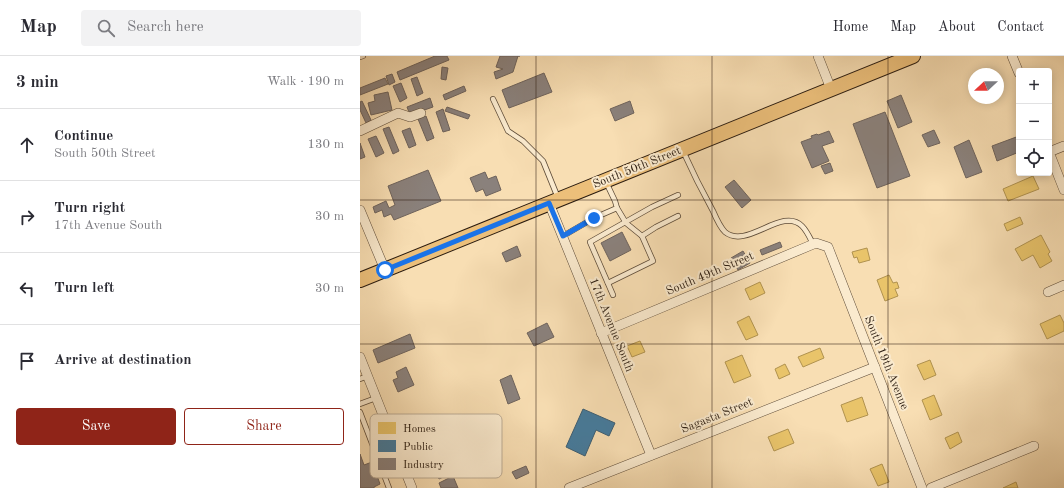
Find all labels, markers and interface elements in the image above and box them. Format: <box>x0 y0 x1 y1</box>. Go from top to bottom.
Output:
search box <box>81 10 361 46</box>
icon: search <box>95 17 117 39</box>
text: Map <box>20 18 57 37</box>
text: Search here <box>127 20 204 35</box>
text: Home <box>833 20 868 34</box>
text: Map <box>890 20 916 34</box>
text: About <box>938 20 975 34</box>
text: Contact <box>997 20 1044 34</box>
north arrow <box>968 68 1004 104</box>
map controls <box>1016 68 1052 176</box>
button: + <box>1016 68 1052 104</box>
text: 3 min <box>16 74 59 91</box>
text: Walk · 190 m <box>267 75 344 88</box>
button: − <box>1016 104 1052 140</box>
text: Continue <box>54 129 113 144</box>
icon: ahead <box>16 134 38 156</box>
text: 130 m <box>307 138 344 151</box>
button: locate <box>1016 140 1052 176</box>
street label: South 50th Street <box>591 144 683 191</box>
text: South 50th Street <box>54 147 156 160</box>
text: Turn right <box>54 201 125 216</box>
icon: right <box>16 206 38 228</box>
route end <box>585 209 603 227</box>
text: 30 m <box>315 210 344 223</box>
text: 17th Avenue South <box>54 219 162 232</box>
street label: South 49th Street <box>665 250 755 298</box>
route start <box>376 261 394 279</box>
street label: 17th Avenue South <box>587 276 635 374</box>
icon: left <box>16 278 38 300</box>
text: Turn left <box>54 281 114 296</box>
text: 30 m <box>315 282 344 295</box>
street label: South 19th Avenue <box>862 314 910 412</box>
icon: arrive <box>16 350 38 372</box>
text: Arrive at destination <box>54 353 192 368</box>
street label: Sagasta Street <box>679 396 755 436</box>
button: Save <box>16 408 176 445</box>
button: Share <box>184 408 344 445</box>
legend <box>370 414 502 478</box>
text: Homes <box>403 424 436 435</box>
text: Public <box>403 442 433 453</box>
text: Industry <box>403 460 444 471</box>

